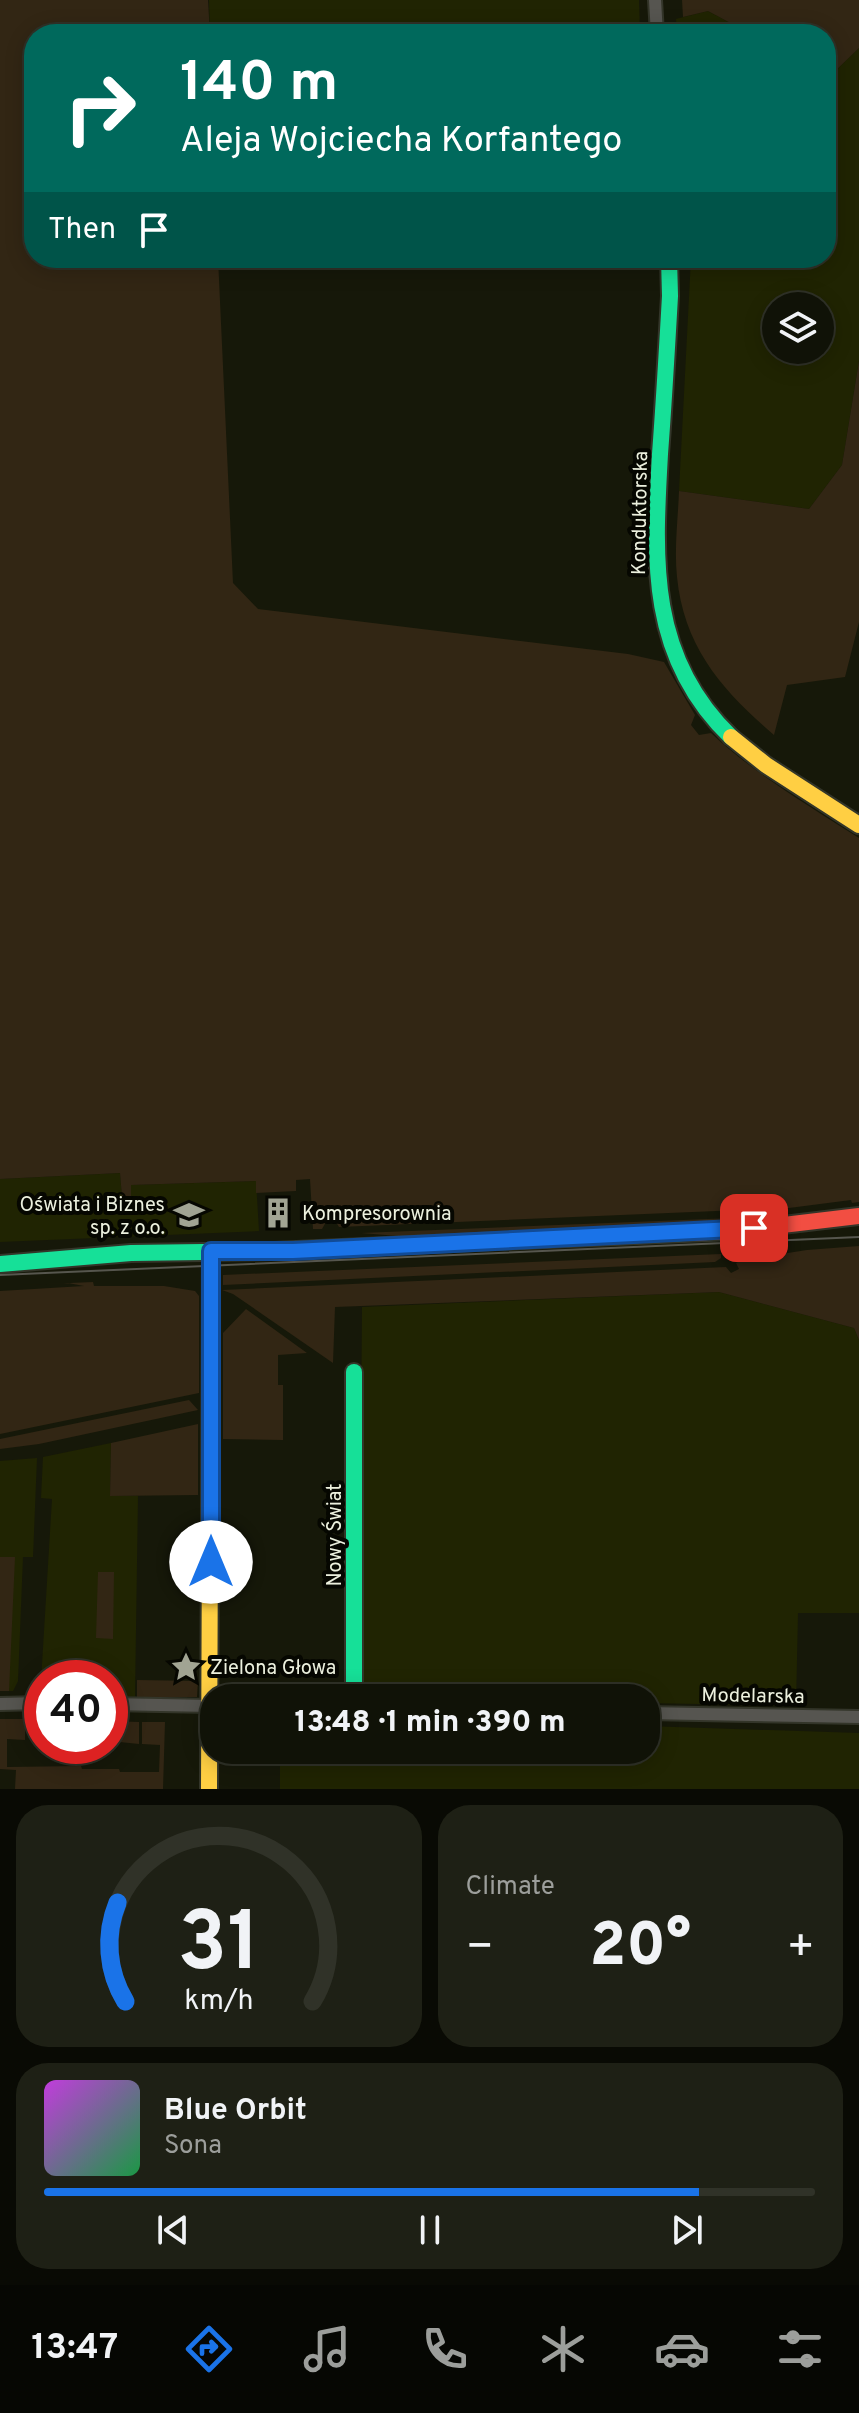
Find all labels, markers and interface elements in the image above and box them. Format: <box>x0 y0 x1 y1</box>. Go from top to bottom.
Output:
text: 140 m <box>180 50 338 120</box>
icon: right <box>48 56 152 160</box>
text: Aleja Wojciecha Korfantego <box>180 119 622 165</box>
icon: arrive <box>132 208 176 252</box>
text: Then <box>48 212 116 249</box>
map controls <box>762 292 834 364</box>
button: layers <box>762 292 834 364</box>
street label: Konduktorska <box>627 451 655 575</box>
place label: Oświata i Biznes sp. z o.o. <box>19 1193 165 1242</box>
pin <box>720 1194 788 1262</box>
building icon: Kompresorownia <box>261 1196 295 1230</box>
school or university icon: Oświata i Biznes sp. z o.o. <box>172 1198 206 1232</box>
place label: Kompresorownia <box>302 1202 452 1228</box>
icon: arrive <box>732 1206 776 1250</box>
street label: Nowy Świat <box>321 1483 349 1587</box>
position arrow <box>169 1520 253 1604</box>
place icon: Zielona Głowa <box>169 1650 203 1684</box>
place label: Zielona Głowa <box>210 1656 336 1682</box>
speed limit sign: 40 <box>24 1660 128 1764</box>
street label: Modelarska <box>701 1683 805 1711</box>
text: 13:48 · 1 min · 390 m <box>294 1705 566 1742</box>
text: Climate <box>466 1871 555 1904</box>
text: 31 <box>177 1895 260 2000</box>
text: 20° <box>589 1911 691 1987</box>
text: − <box>466 1921 494 1977</box>
text: + <box>787 1921 815 1977</box>
text: km/h <box>184 1984 253 2020</box>
text: Blue Orbit <box>164 2093 307 2130</box>
text: Sona <box>164 2130 222 2163</box>
icon: previous <box>151 2208 195 2252</box>
icon: pause <box>408 2208 452 2252</box>
icon: next <box>665 2208 709 2252</box>
icon: directions <box>181 2321 237 2377</box>
icon: music <box>299 2321 355 2377</box>
icon: phone <box>417 2321 473 2377</box>
icon: climate <box>535 2321 591 2377</box>
icon: car <box>654 2321 710 2377</box>
icon: filters <box>772 2321 828 2377</box>
text: 13:47 <box>31 2326 118 2372</box>

